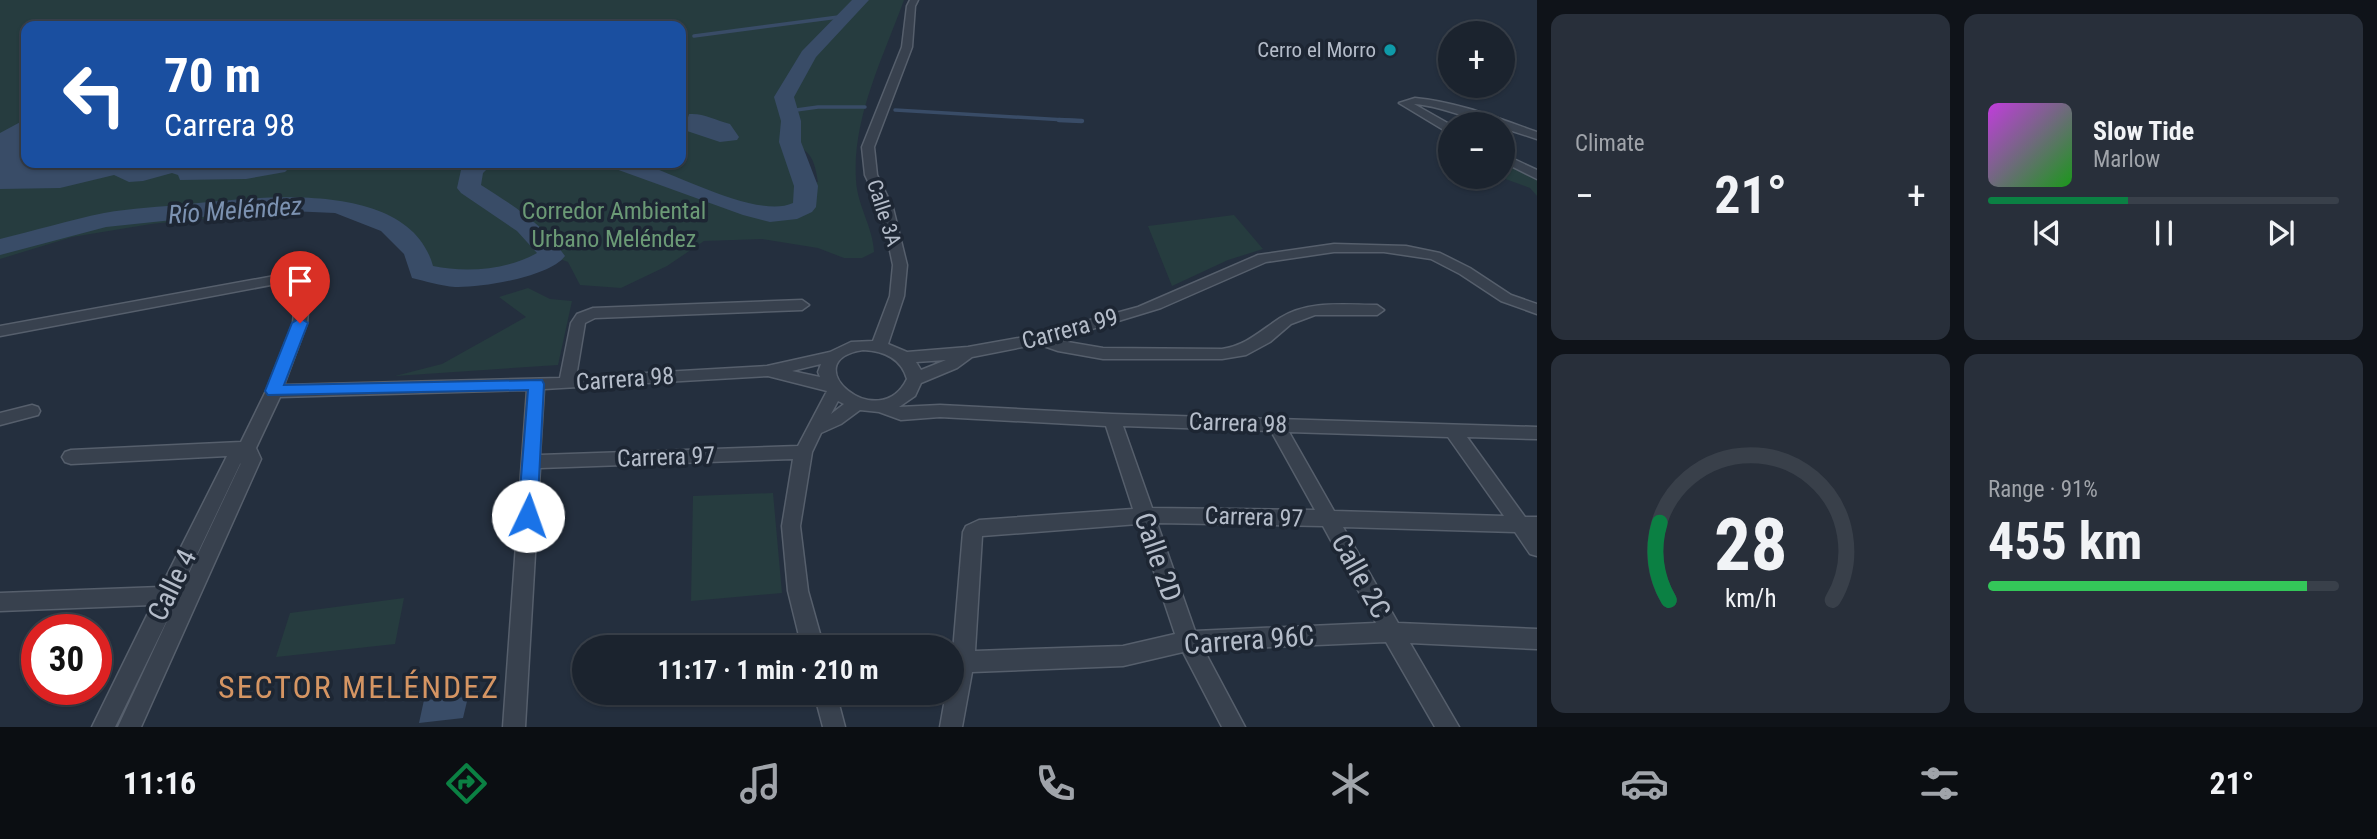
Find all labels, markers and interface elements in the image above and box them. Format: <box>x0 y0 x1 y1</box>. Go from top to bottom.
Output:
map controls <box>1438 21 1515 189</box>
button: + <box>1438 21 1515 98</box>
place label: Cerro el Morro <box>1257 38 1376 62</box>
marker: Cerro el Morro <box>1382 42 1398 58</box>
text: 70 m <box>164 47 261 104</box>
icon: left <box>49 49 140 140</box>
text: Carrera 98 <box>164 106 295 144</box>
button: − <box>1438 112 1515 189</box>
text: Slow Tide <box>2093 116 2194 146</box>
text: Climate <box>1575 130 1645 157</box>
text: Marlow <box>2093 146 2160 173</box>
text: 21° <box>1714 165 1787 226</box>
text: − <box>1575 174 1594 218</box>
text: + <box>1907 174 1926 218</box>
street label: Calle 3A <box>862 177 906 249</box>
water label: Río Meléndez <box>167 190 303 230</box>
park label: Corredor Ambiental Urbano Meléndez <box>522 197 706 253</box>
icon: previous <box>2028 214 2066 252</box>
icon: pause <box>2145 214 2183 252</box>
icon: next <box>2262 214 2300 252</box>
pin <box>270 251 330 323</box>
icon: arrive <box>281 262 319 300</box>
street label: Carrera 99 <box>1019 303 1121 355</box>
street label: Carrera 98 <box>575 362 675 396</box>
street label: Carrera 98 <box>1188 407 1288 439</box>
street label: Carrera 97 <box>616 441 716 473</box>
text: Range · 91% <box>1988 476 2098 503</box>
position arrow <box>491 479 565 553</box>
street label: Carrera 97 <box>1204 501 1304 533</box>
text: 28 <box>1714 502 1787 588</box>
street label: Calle 2D <box>1128 508 1188 606</box>
text: 455 km <box>1988 511 2142 572</box>
street label: Calle 2C <box>1324 528 1398 624</box>
street label: Calle 4 <box>141 544 203 626</box>
text: km/h <box>1725 583 1776 612</box>
speed limit sign: 30 <box>21 614 112 705</box>
street label: Carrera 96C <box>1183 619 1315 661</box>
text: 11:17 · 1 min · 210 m <box>658 655 878 685</box>
district label: SECTOR MELÉNDEZ <box>218 668 500 706</box>
icon: directions <box>442 759 491 808</box>
icon: music <box>736 759 785 808</box>
icon: phone <box>1031 759 1080 808</box>
icon: climate <box>1326 759 1375 808</box>
icon: car <box>1620 759 1669 808</box>
icon: filters <box>1915 759 1964 808</box>
text: 11:16 <box>123 764 196 802</box>
text: 21° <box>2209 764 2254 802</box>

